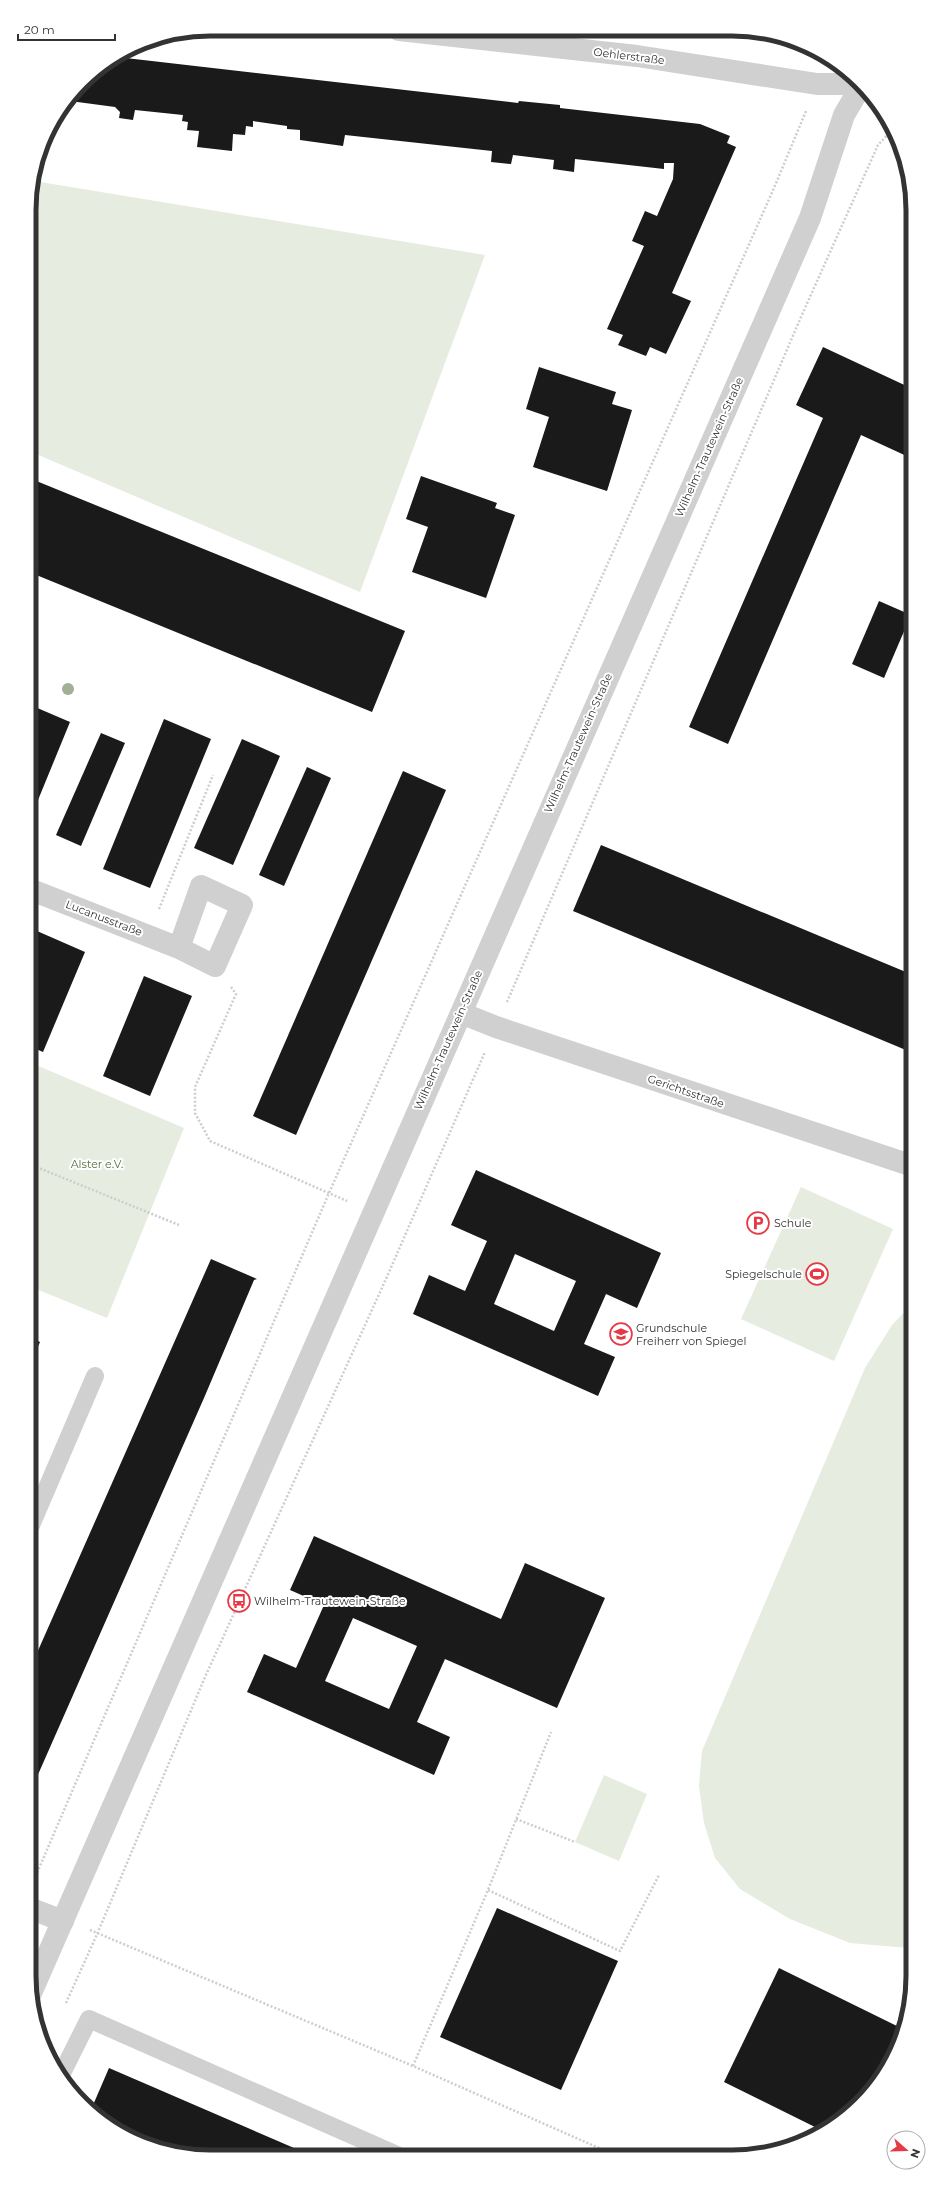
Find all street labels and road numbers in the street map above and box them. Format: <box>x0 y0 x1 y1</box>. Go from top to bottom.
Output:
street label: Oehlerstraße <box>593 45 666 67</box>
street label: Wilhelm-Trautewein-Straße <box>672 375 746 519</box>
street label: Wilhelm-Trautewein-Straße <box>541 671 615 815</box>
street label: Lucanusstraße <box>64 897 145 939</box>
street label: Wilhelm-Trautewein-Straße <box>411 968 485 1112</box>
street label: Gerichtsstraße <box>646 1071 726 1111</box>

